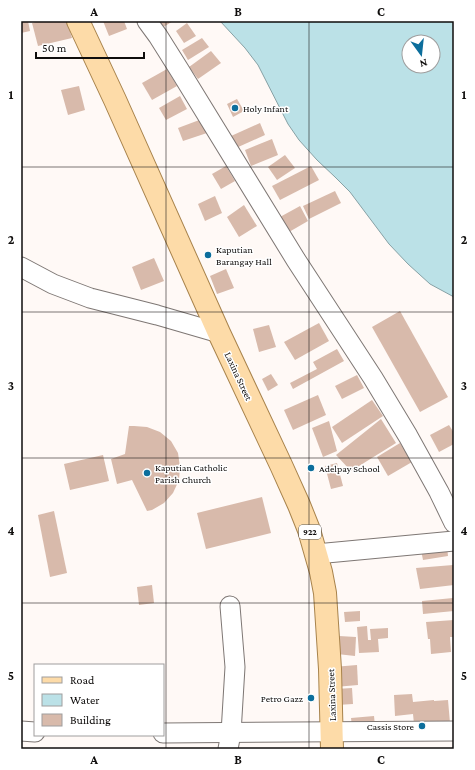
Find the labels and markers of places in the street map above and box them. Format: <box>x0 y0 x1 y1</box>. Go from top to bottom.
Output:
marker: Holy Infant <box>230 103 240 113</box>
place label: Holy Infant <box>243 103 289 114</box>
place label: Kaputian Barangay Hall <box>216 244 272 267</box>
marker: Kaputian Barangay Hall <box>203 250 213 260</box>
place label: Kaputian Catholic Parish Church <box>155 462 228 485</box>
marker: Adelpay School <box>306 463 316 473</box>
place label: Adelpay School <box>319 463 380 474</box>
marker: Kaputian Catholic Parish Church <box>142 468 152 478</box>
place label: Petro Gazz <box>261 693 303 704</box>
marker: Petro Gazz <box>306 693 316 703</box>
place label: Cassis Store <box>367 721 415 732</box>
marker: Cassis Store <box>417 721 427 731</box>

